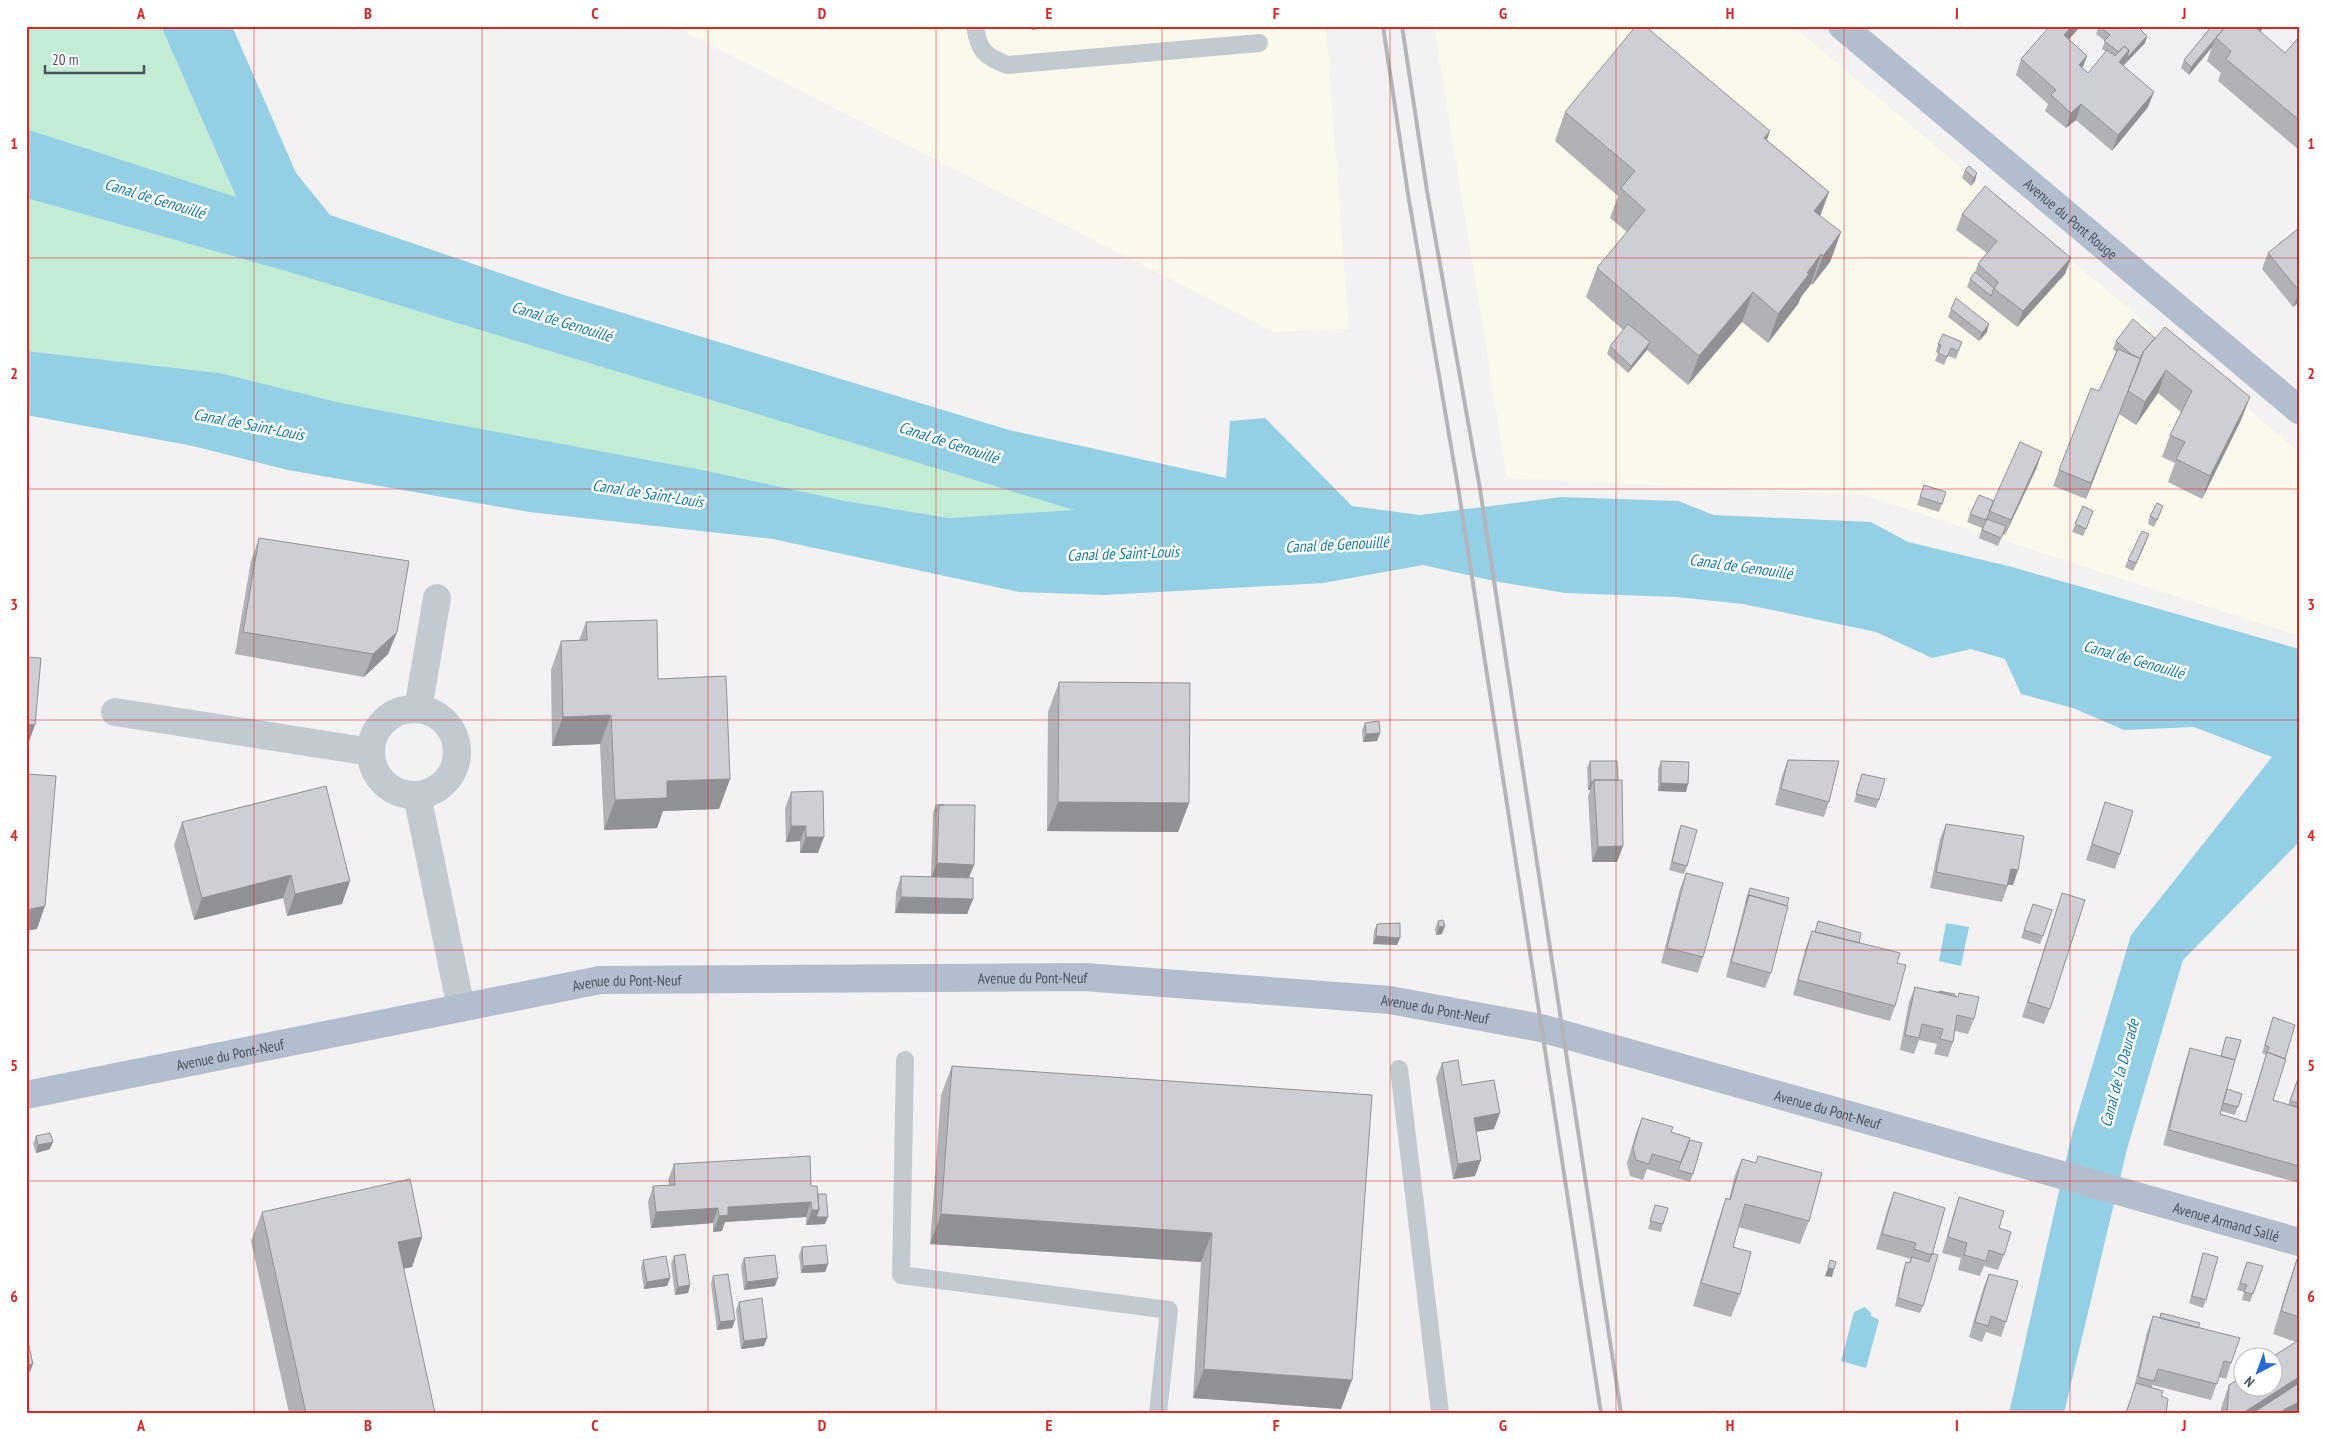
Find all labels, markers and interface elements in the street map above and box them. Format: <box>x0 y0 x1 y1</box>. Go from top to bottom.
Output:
text: A <box>136 3 146 23</box>
text: B <box>364 3 372 23</box>
text: C <box>591 3 599 23</box>
text: D <box>818 3 827 23</box>
text: E <box>1046 3 1053 23</box>
text: F <box>1273 3 1280 23</box>
text: G <box>1499 3 1507 23</box>
text: H <box>1726 3 1734 23</box>
text: I <box>1955 3 1959 23</box>
text: J <box>2181 3 2186 23</box>
scale bar <box>45 42 144 74</box>
text: 20 m <box>52 50 78 69</box>
text: 1 <box>10 133 18 153</box>
text: 1 <box>2307 133 2315 153</box>
water label: Canal de Genouillé <box>102 173 209 223</box>
street label: Avenue du Pont Rouge <box>2020 174 2122 263</box>
water label: Canal de Genouillé <box>509 296 616 346</box>
text: 2 <box>10 363 18 383</box>
text: 2 <box>2307 363 2315 383</box>
water label: Canal de Saint-Louis <box>192 403 307 445</box>
water label: Canal de Genouillé <box>897 416 1003 468</box>
water label: Canal de Saint-Louis <box>591 474 706 512</box>
water label: Canal de Genouillé <box>1285 531 1391 557</box>
water label: Canal de Saint-Louis <box>1067 541 1181 565</box>
water label: Canal de Genouillé <box>1688 549 1795 583</box>
text: 3 <box>10 594 18 614</box>
text: 3 <box>2307 594 2315 614</box>
water label: Canal de Genouillé <box>2081 635 2188 683</box>
text: 4 <box>10 825 18 845</box>
text: 4 <box>2307 825 2315 845</box>
street label: Avenue du Pont-Neuf <box>978 967 1089 987</box>
street label: Avenue du Pont-Neuf <box>570 970 683 995</box>
street label: Avenue du Pont-Neuf <box>1380 990 1492 1028</box>
water label: Canal de la Daurade <box>2095 1016 2143 1129</box>
street label: Avenue du Pont-Neuf <box>174 1034 287 1074</box>
text: 5 <box>10 1055 18 1075</box>
text: 5 <box>2307 1055 2315 1075</box>
street label: Avenue du Pont-Neuf <box>1773 1085 1884 1133</box>
street label: Avenue Armand Sallé <box>2171 1197 2282 1246</box>
text: 6 <box>10 1286 18 1306</box>
text: 6 <box>2307 1286 2315 1306</box>
north arrow <box>2232 1346 2282 1396</box>
text: N <box>2241 1373 2258 1391</box>
text: A <box>136 1415 146 1435</box>
text: B <box>364 1415 372 1435</box>
text: C <box>591 1415 599 1435</box>
text: D <box>818 1415 827 1435</box>
text: E <box>1046 1415 1053 1435</box>
text: F <box>1273 1415 1280 1435</box>
text: G <box>1499 1415 1507 1435</box>
text: H <box>1726 1415 1734 1435</box>
text: I <box>1955 1415 1959 1435</box>
text: J <box>2181 1415 2186 1435</box>

